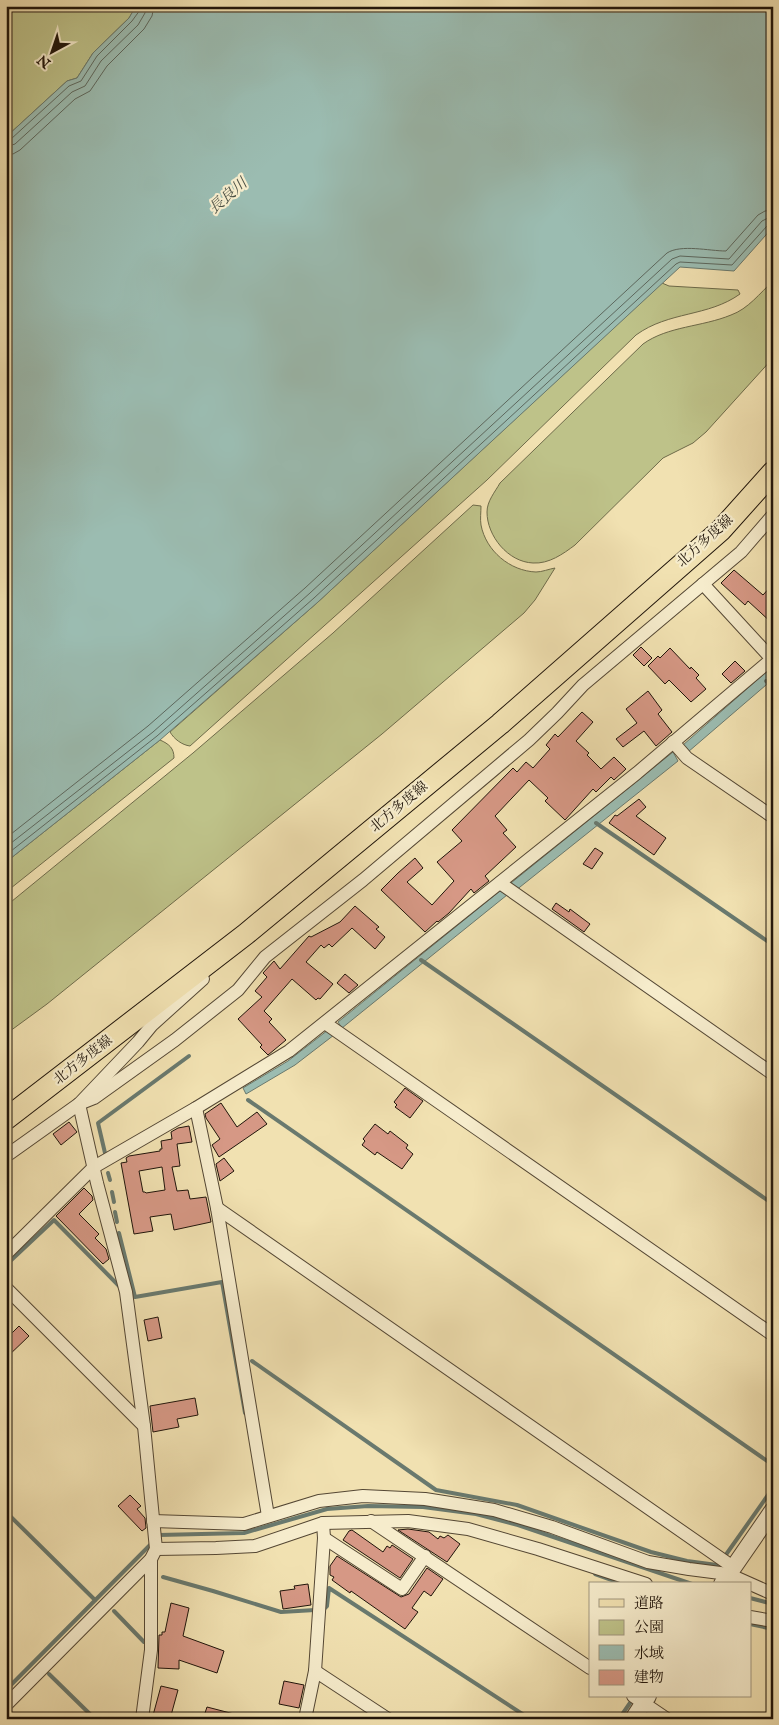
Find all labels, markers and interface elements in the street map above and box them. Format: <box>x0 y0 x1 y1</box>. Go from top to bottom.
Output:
north arrow <box>28 28 78 78</box>
text: N <box>34 50 55 73</box>
water label: 長良川 <box>205 173 253 218</box>
street label: 北方多度線 <box>673 511 737 571</box>
street label: 北方多度線 <box>366 778 432 836</box>
street label: 北方多度線 <box>50 1031 116 1089</box>
legend <box>589 1582 752 1698</box>
text: 道路 <box>634 1594 664 1613</box>
text: 公園 <box>634 1618 664 1637</box>
text: 水域 <box>634 1644 664 1663</box>
text: 建物 <box>634 1668 664 1687</box>

